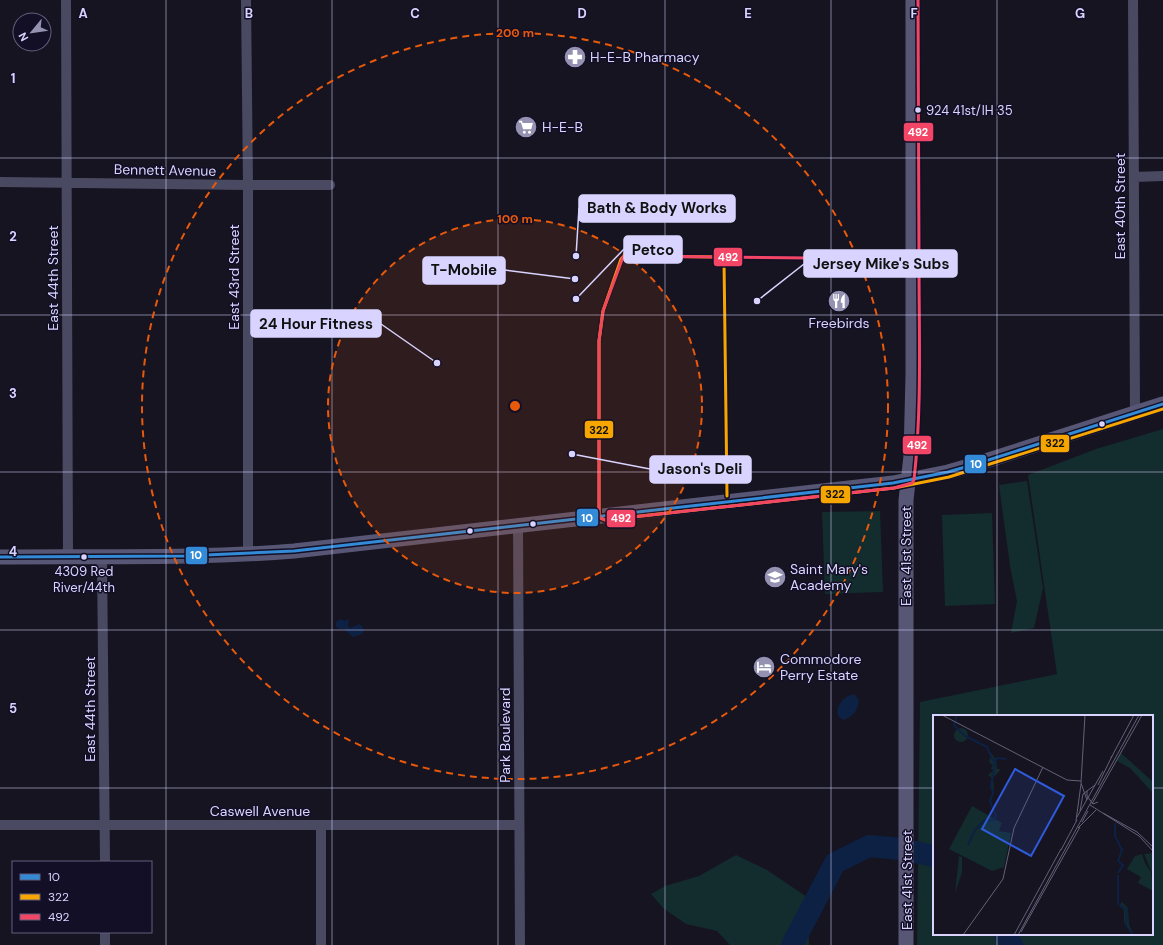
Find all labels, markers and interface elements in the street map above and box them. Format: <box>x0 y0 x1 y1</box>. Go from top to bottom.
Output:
text: A <box>78 5 88 22</box>
text: B <box>245 5 253 22</box>
text: C <box>410 5 420 22</box>
text: D <box>577 5 587 22</box>
text: E <box>744 5 752 22</box>
text: F <box>910 5 918 22</box>
text: G <box>1075 5 1085 22</box>
north arrow <box>12 12 52 52</box>
text: 200 m <box>496 25 534 41</box>
text: N <box>15 30 31 44</box>
pharmacy icon: H-E-B Pharmacy <box>562 44 588 70</box>
place label: H-E-B Pharmacy <box>590 48 700 66</box>
text: 1 <box>11 70 15 87</box>
place label: 924 41st/IH 35 <box>926 102 1013 119</box>
marker: 924 41st/IH 35 <box>913 105 923 115</box>
supermarket icon: H-E-B <box>513 114 539 140</box>
place label: H-E-B <box>542 118 583 136</box>
line badge: 492 <box>903 122 934 142</box>
text: 492 <box>908 125 928 139</box>
street label: East 40th Street <box>1111 153 1129 259</box>
street label: Bennett Avenue <box>114 160 216 180</box>
callout: Bath & Body Works <box>579 195 735 222</box>
text: Bath & Body Works <box>587 198 727 218</box>
text: 100 m <box>497 211 533 227</box>
street label: East 43rd Street <box>225 224 243 330</box>
street label: East 44th Street <box>44 225 62 331</box>
text: 2 <box>9 228 17 245</box>
callout: Petco <box>624 236 682 263</box>
text: Petco <box>632 240 674 260</box>
line badge: 492 <box>713 247 743 267</box>
text: 492 <box>718 250 738 264</box>
callout: Jersey Mike's Subs <box>804 250 957 277</box>
text: Jersey Mike's Subs <box>813 254 949 274</box>
callout: T-Mobile <box>423 257 505 284</box>
text: T-Mobile <box>431 260 497 280</box>
restaurant icon: Freebirds <box>826 288 852 314</box>
callout: 24 Hour Fitness <box>251 310 381 337</box>
text: 24 Hour Fitness <box>259 314 373 334</box>
place label: Freebirds <box>808 314 870 332</box>
text: 3 <box>9 385 17 402</box>
centre of rings <box>508 399 522 413</box>
unlabelled marker <box>1097 419 1107 429</box>
line badge: 322 <box>584 420 614 439</box>
text: 322 <box>589 423 609 437</box>
line badge: 322 <box>1040 434 1070 453</box>
line badge: 492 <box>902 435 932 455</box>
text: 322 <box>1045 436 1065 450</box>
text: 492 <box>907 438 927 452</box>
line badge: 10 <box>964 454 987 474</box>
callout: Jason's Deli <box>650 456 751 483</box>
text: 10 <box>970 457 982 471</box>
text: Jason's Deli <box>658 459 742 479</box>
line badge: 322 <box>820 485 851 504</box>
text: 322 <box>825 487 845 501</box>
street label: East 41st Street <box>897 506 915 606</box>
line badge: 10 <box>576 508 599 527</box>
line badge: 492 <box>606 509 636 528</box>
text: 10 <box>581 511 593 525</box>
text: 492 <box>611 511 631 525</box>
unlabelled marker <box>528 519 538 529</box>
unlabelled marker <box>465 526 475 536</box>
text: 4 <box>9 543 17 560</box>
line badge: 10 <box>185 546 208 565</box>
text: 10 <box>190 548 202 562</box>
marker: 4309 Red River/44th <box>79 552 89 562</box>
place label: Saint Mary's Academy <box>790 560 868 594</box>
place label: 4309 Red River/44th <box>53 563 115 596</box>
school or university icon: Saint Mary's Academy <box>762 564 788 590</box>
place label: Commodore Perry Estate <box>780 650 862 684</box>
hotel icon: Commodore Perry Estate <box>751 654 777 680</box>
street label: East 44th Street <box>81 656 99 762</box>
street label: Park Boulevard <box>496 687 514 783</box>
text: 5 <box>9 700 17 717</box>
inset map <box>933 715 1153 935</box>
street label: Caswell Avenue <box>210 802 310 820</box>
street label: East 41st Street <box>898 830 916 930</box>
legend <box>12 861 152 933</box>
text: 10 <box>48 869 60 885</box>
text: 322 <box>48 889 69 905</box>
text: 492 <box>48 909 70 925</box>

